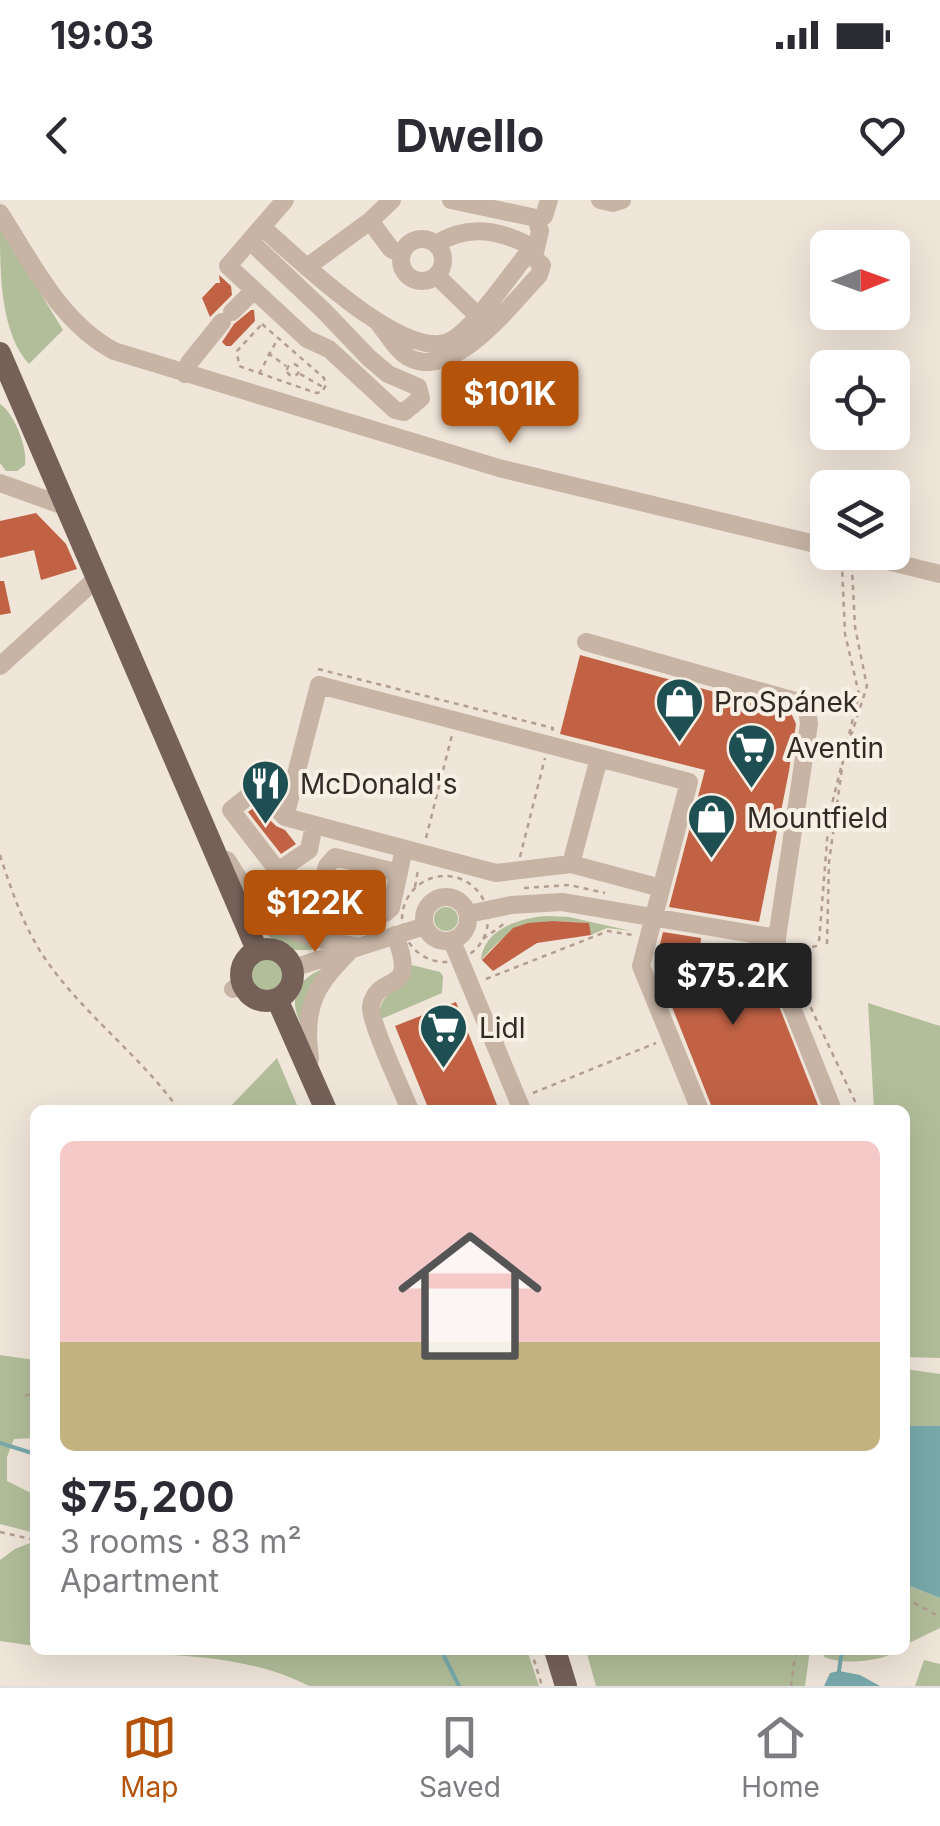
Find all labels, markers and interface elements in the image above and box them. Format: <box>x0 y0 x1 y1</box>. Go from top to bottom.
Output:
text: 19:03 <box>50 12 154 58</box>
icon: back <box>30 108 85 163</box>
text: Dwello <box>396 108 544 163</box>
icon: heart <box>855 108 910 163</box>
north arrow <box>810 230 910 330</box>
map controls <box>810 230 910 570</box>
button: locate <box>810 350 910 450</box>
pin: $101K <box>440 361 580 446</box>
text: $101K <box>463 374 557 413</box>
button: layers <box>810 470 910 570</box>
shop icon: ProSpánek <box>653 676 705 744</box>
place label: ProSpánek <box>714 685 858 719</box>
supermarket icon: Aventin <box>725 722 777 790</box>
place label: Aventin <box>786 731 884 765</box>
restaurant icon: McDonald's <box>239 758 291 826</box>
place label: McDonald's <box>300 767 458 801</box>
shop icon: Mountfield <box>686 792 738 860</box>
place label: Mountfield <box>747 801 888 835</box>
pin: $122K <box>245 870 385 955</box>
text: $122K <box>266 883 364 922</box>
pin: $75.2K <box>652 943 814 1028</box>
text: $75.2K <box>677 956 789 995</box>
supermarket icon: Lidl <box>418 1002 470 1070</box>
place label: Lidl <box>479 1011 526 1045</box>
icon: home <box>380 1206 560 1386</box>
text: $75,200 <box>60 1471 235 1522</box>
text: 3 rooms · 83 m² <box>60 1522 302 1561</box>
text: Apartment <box>60 1561 219 1600</box>
tab: Map <box>120 1710 178 1804</box>
tab: Saved <box>419 1710 501 1804</box>
tab: Home <box>741 1710 820 1804</box>

